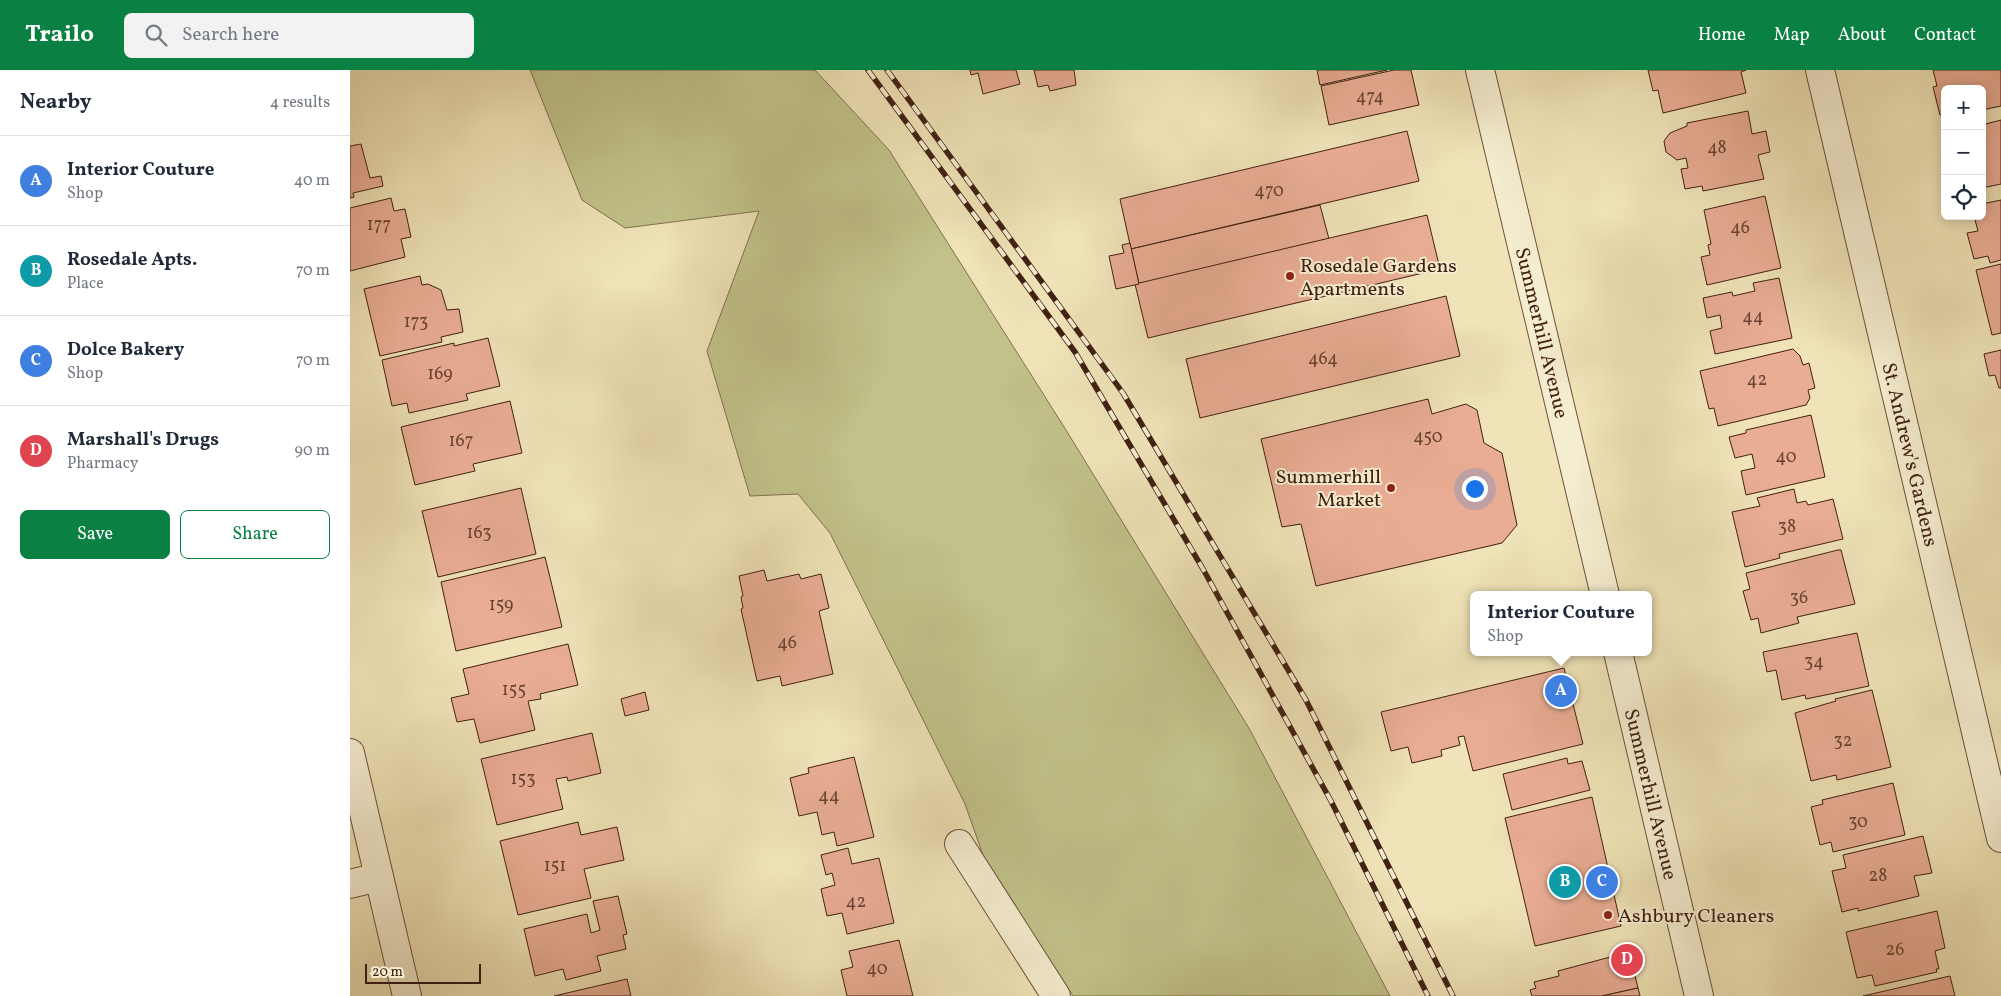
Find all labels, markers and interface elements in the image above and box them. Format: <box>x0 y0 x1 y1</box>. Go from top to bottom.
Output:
search box <box>124 13 474 58</box>
text: Trailo <box>25 18 94 52</box>
icon: search <box>142 21 170 49</box>
text: Search here <box>182 22 279 48</box>
text: Home <box>1698 23 1746 48</box>
text: Map <box>1774 23 1810 48</box>
text: About <box>1838 23 1886 48</box>
text: Contact <box>1914 23 1976 48</box>
house number: 474 <box>1356 85 1384 110</box>
map controls <box>1941 85 1986 220</box>
button: + <box>1941 85 1986 130</box>
text: Nearby <box>20 88 91 117</box>
text: 4 results <box>270 92 330 114</box>
button: − <box>1941 130 1986 175</box>
house number: 48 <box>1707 136 1727 161</box>
text: Interior Couture <box>67 157 215 183</box>
text: A <box>30 170 42 192</box>
text: 40 m <box>294 170 330 192</box>
button: locate <box>1941 175 1986 220</box>
house number: 470 <box>1254 179 1284 204</box>
text: Shop <box>67 183 103 205</box>
house number: 177 <box>367 213 391 238</box>
house number: 46 <box>1730 216 1750 241</box>
street label: Summerhill Avenue <box>1507 245 1574 421</box>
text: Rosedale Apts. <box>67 247 197 273</box>
place label: Rosedale Gardens Apartments <box>1300 253 1457 304</box>
text: B <box>31 260 41 282</box>
text: 70 m <box>296 260 330 282</box>
marker: Rosedale Gardens Apartments <box>1284 270 1296 282</box>
text: Place <box>67 273 104 295</box>
house number: 44 <box>1742 305 1764 330</box>
house number: 173 <box>404 310 428 335</box>
text: Dolce Bakery <box>67 337 184 363</box>
house number: 464 <box>1308 347 1338 372</box>
text: C <box>31 350 41 372</box>
text: 70 m <box>296 350 330 372</box>
street label: St. Andrew's Gardens <box>1873 360 1944 550</box>
house number: 169 <box>427 362 453 387</box>
text: Shop <box>67 363 103 385</box>
house number: 42 <box>1747 368 1767 393</box>
house number: 450 <box>1413 425 1443 450</box>
text: Marshall's Drugs <box>67 427 219 453</box>
house number: 167 <box>449 429 473 454</box>
text: D <box>30 440 42 462</box>
text: 90 m <box>294 440 330 462</box>
house number: 40 <box>1775 445 1797 470</box>
text: Pharmacy <box>67 453 138 475</box>
place label: Summerhill Market <box>1276 464 1381 515</box>
your location <box>1462 476 1488 502</box>
marker: Summerhill Market <box>1385 482 1397 494</box>
button: Save <box>20 510 170 559</box>
button: Share <box>180 510 330 559</box>
house number: 38 <box>1778 515 1796 540</box>
house number: 163 <box>466 521 492 546</box>
house number: 36 <box>1790 586 1808 611</box>
popup <box>1470 591 1652 656</box>
house number: 159 <box>489 593 513 618</box>
text: Interior Couture <box>1487 600 1635 626</box>
text: Shop <box>1487 626 1523 648</box>
house number: 46 <box>777 631 797 656</box>
house number: 34 <box>1804 650 1824 675</box>
pin: A <box>1545 672 1577 710</box>
house number: 155 <box>502 678 526 703</box>
street label: Summerhill Avenue <box>1616 706 1683 883</box>
house number: 32 <box>1834 729 1852 754</box>
house number: 153 <box>511 767 535 792</box>
house number: 44 <box>818 784 840 809</box>
house number: 30 <box>1848 810 1868 835</box>
house number: 151 <box>544 854 566 879</box>
pin: B <box>1549 863 1581 901</box>
pin: C <box>1586 863 1618 901</box>
house number: 28 <box>1869 864 1887 889</box>
house number: 42 <box>846 890 866 915</box>
place label: Ashbury Cleaners <box>1618 903 1774 931</box>
marker: Ashbury Cleaners <box>1602 909 1614 921</box>
house number: 26 <box>1886 938 1904 963</box>
pin: D <box>1611 941 1643 979</box>
house number: 40 <box>866 957 888 982</box>
scale bar <box>365 961 481 984</box>
text: 20 m <box>372 963 403 982</box>

